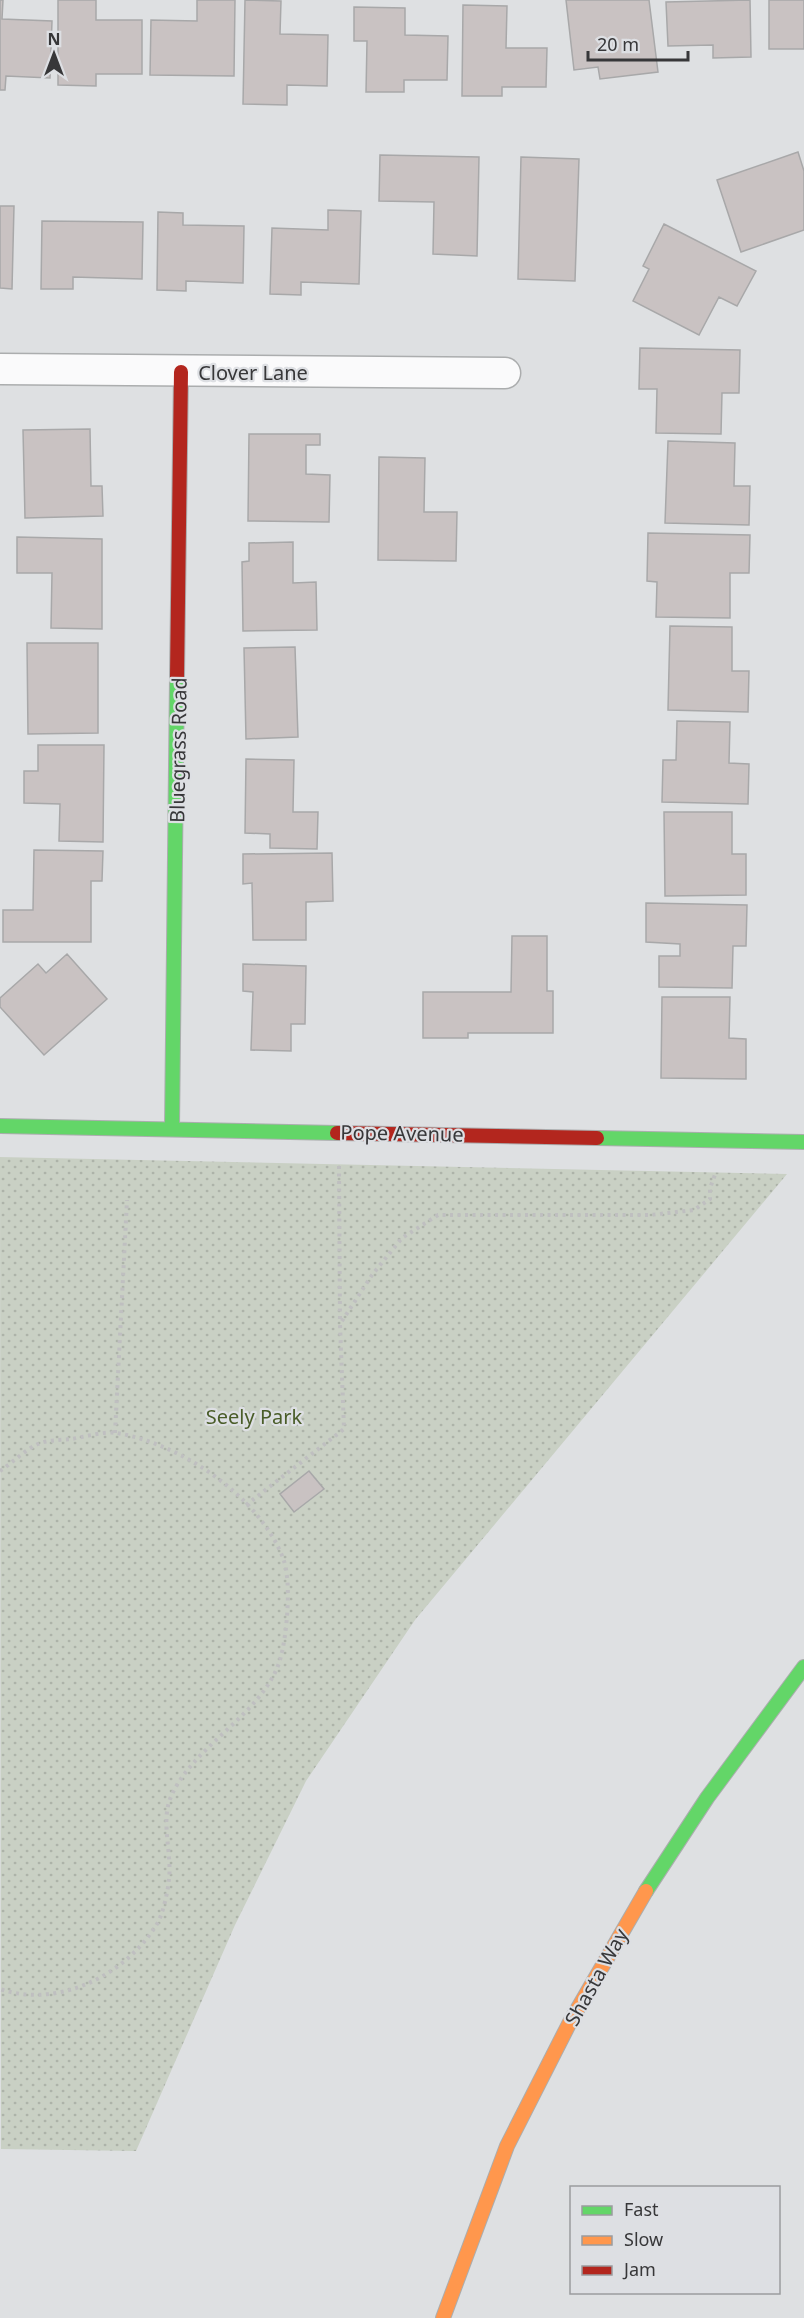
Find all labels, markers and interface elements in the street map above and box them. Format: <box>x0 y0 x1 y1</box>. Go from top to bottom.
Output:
north arrow <box>24 24 84 84</box>
scale bar <box>588 24 688 62</box>
text: N <box>47 28 61 50</box>
text: 20 m <box>597 32 639 56</box>
street label: Clover Lane <box>198 359 308 386</box>
street label: Bluegrass Road <box>163 677 193 823</box>
street label: Pope Avenue <box>340 1118 464 1148</box>
park label: Seely Park <box>206 1403 302 1430</box>
street label: Shasta Way <box>558 1923 634 2031</box>
legend <box>570 2186 780 2294</box>
text: Fast <box>624 2197 659 2221</box>
text: Slow <box>624 2227 663 2251</box>
text: Jam <box>622 2257 656 2281</box>

